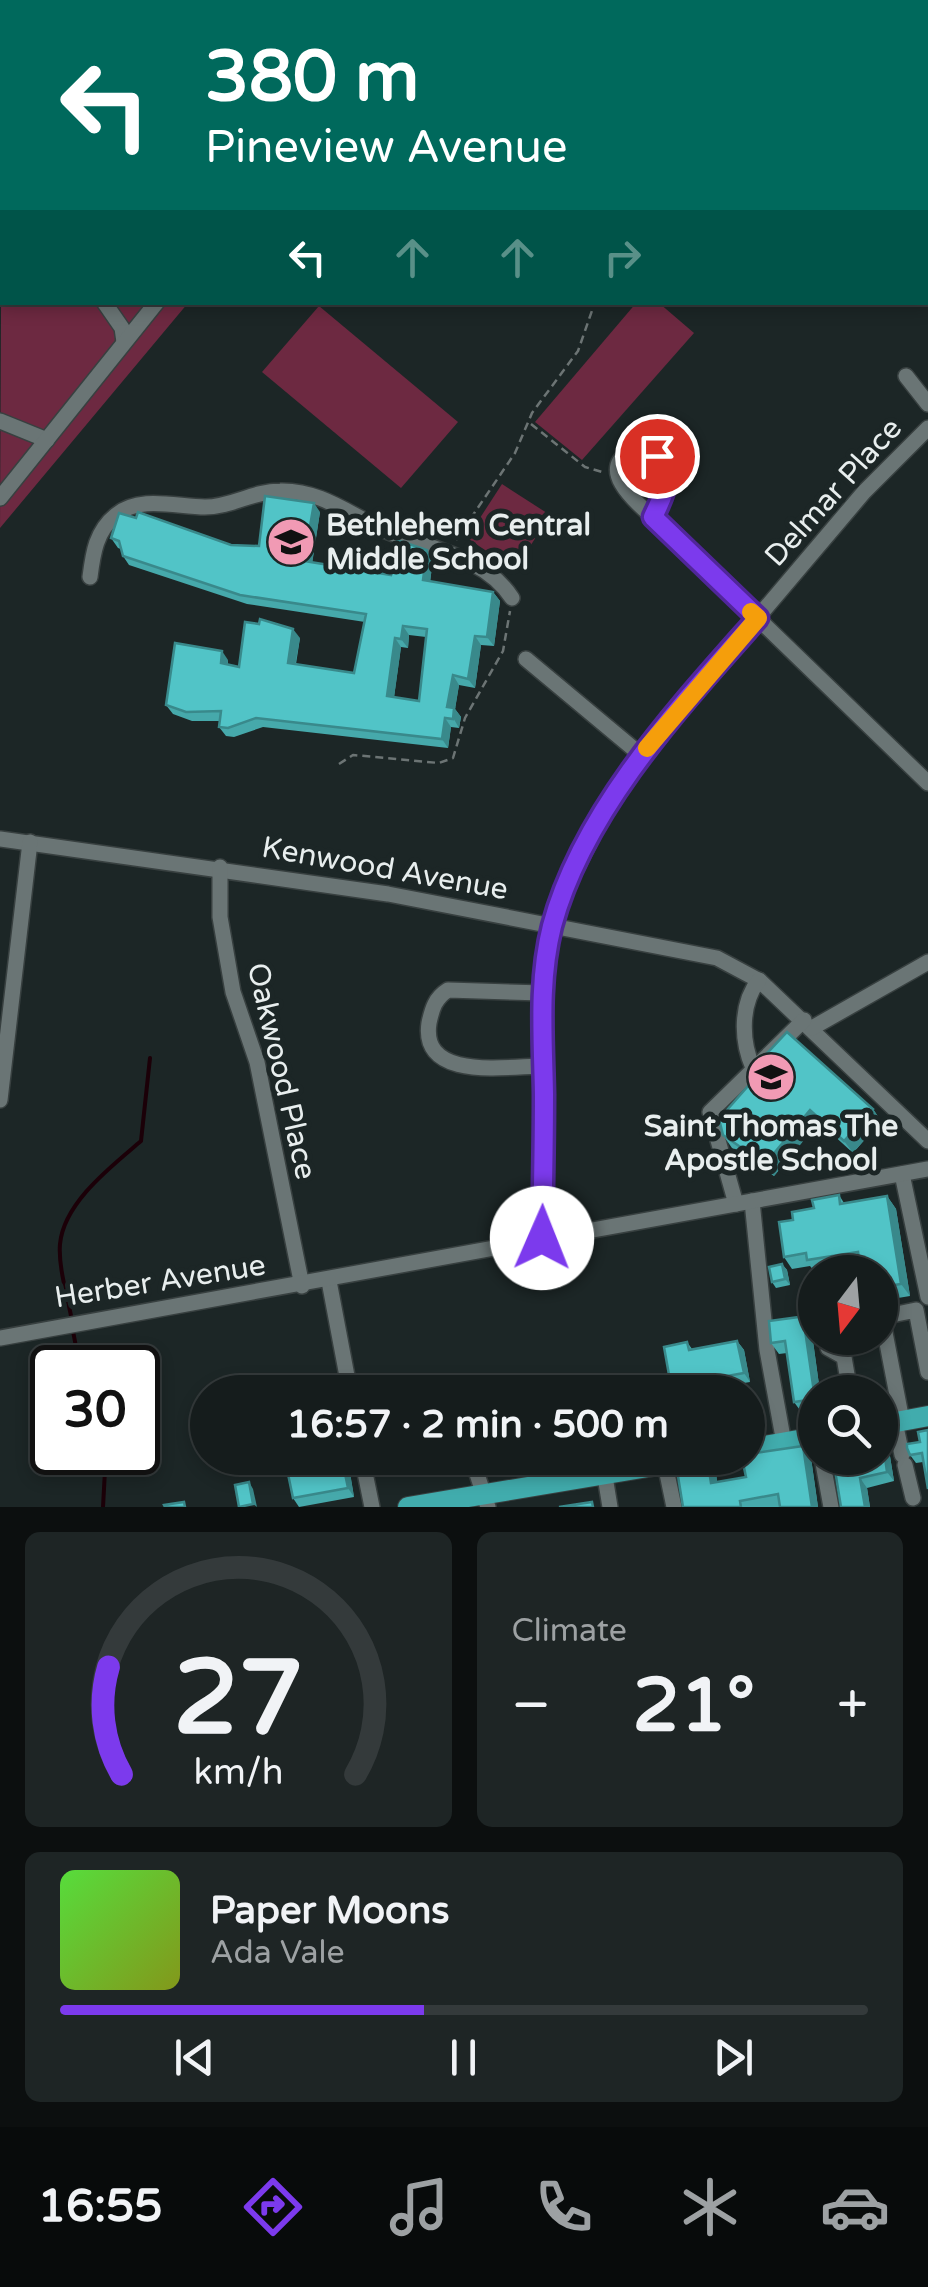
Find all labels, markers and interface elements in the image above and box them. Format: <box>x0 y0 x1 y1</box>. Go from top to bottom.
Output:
text: 380 m <box>205 36 419 120</box>
icon: left <box>40 40 170 170</box>
text: Pineview Avenue <box>205 121 567 175</box>
icon: left <box>280 230 335 285</box>
icon: ahead <box>385 230 440 285</box>
icon: ahead <box>490 230 545 285</box>
icon: right <box>595 230 650 285</box>
street label: Delmar Place <box>757 410 910 574</box>
pin <box>615 414 700 499</box>
icon: arrive <box>630 429 685 484</box>
place label: Bethlehem Central Middle School <box>326 507 591 578</box>
school or university icon: Bethlehem Central Middle School <box>265 516 317 568</box>
street label: Kenwood Avenue <box>259 829 511 908</box>
street label: Oakwood Place <box>239 959 324 1183</box>
school or university icon: Saint Thomas The Apostle School <box>745 1051 797 1103</box>
place label: Saint Thomas The Apostle School <box>644 1108 898 1179</box>
position arrow <box>490 1186 594 1290</box>
street label: Herber Avenue <box>52 1247 268 1316</box>
north arrow <box>798 1255 898 1355</box>
map controls <box>798 1255 898 1475</box>
speed limit sign: 30 <box>30 1345 160 1475</box>
button: search <box>798 1375 898 1475</box>
text: 16:57 · 2 min · 500 m <box>286 1402 669 1448</box>
text: Climate <box>512 1612 627 1650</box>
text: 27 <box>173 1637 304 1762</box>
text: 21° <box>633 1661 755 1751</box>
text: − <box>512 1673 551 1739</box>
text: + <box>837 1673 868 1739</box>
text: km/h <box>193 1751 283 1794</box>
text: Paper Moons <box>210 1888 450 1934</box>
text: Ada Vale <box>210 1934 345 1972</box>
icon: previous <box>167 2030 222 2085</box>
icon: pause <box>436 2030 491 2085</box>
icon: next <box>706 2030 761 2085</box>
icon: directions <box>238 2172 308 2242</box>
icon: music <box>384 2172 454 2242</box>
icon: phone <box>529 2172 599 2242</box>
icon: climate <box>675 2172 745 2242</box>
icon: car <box>820 2172 890 2242</box>
text: 16:55 <box>38 2180 163 2234</box>

